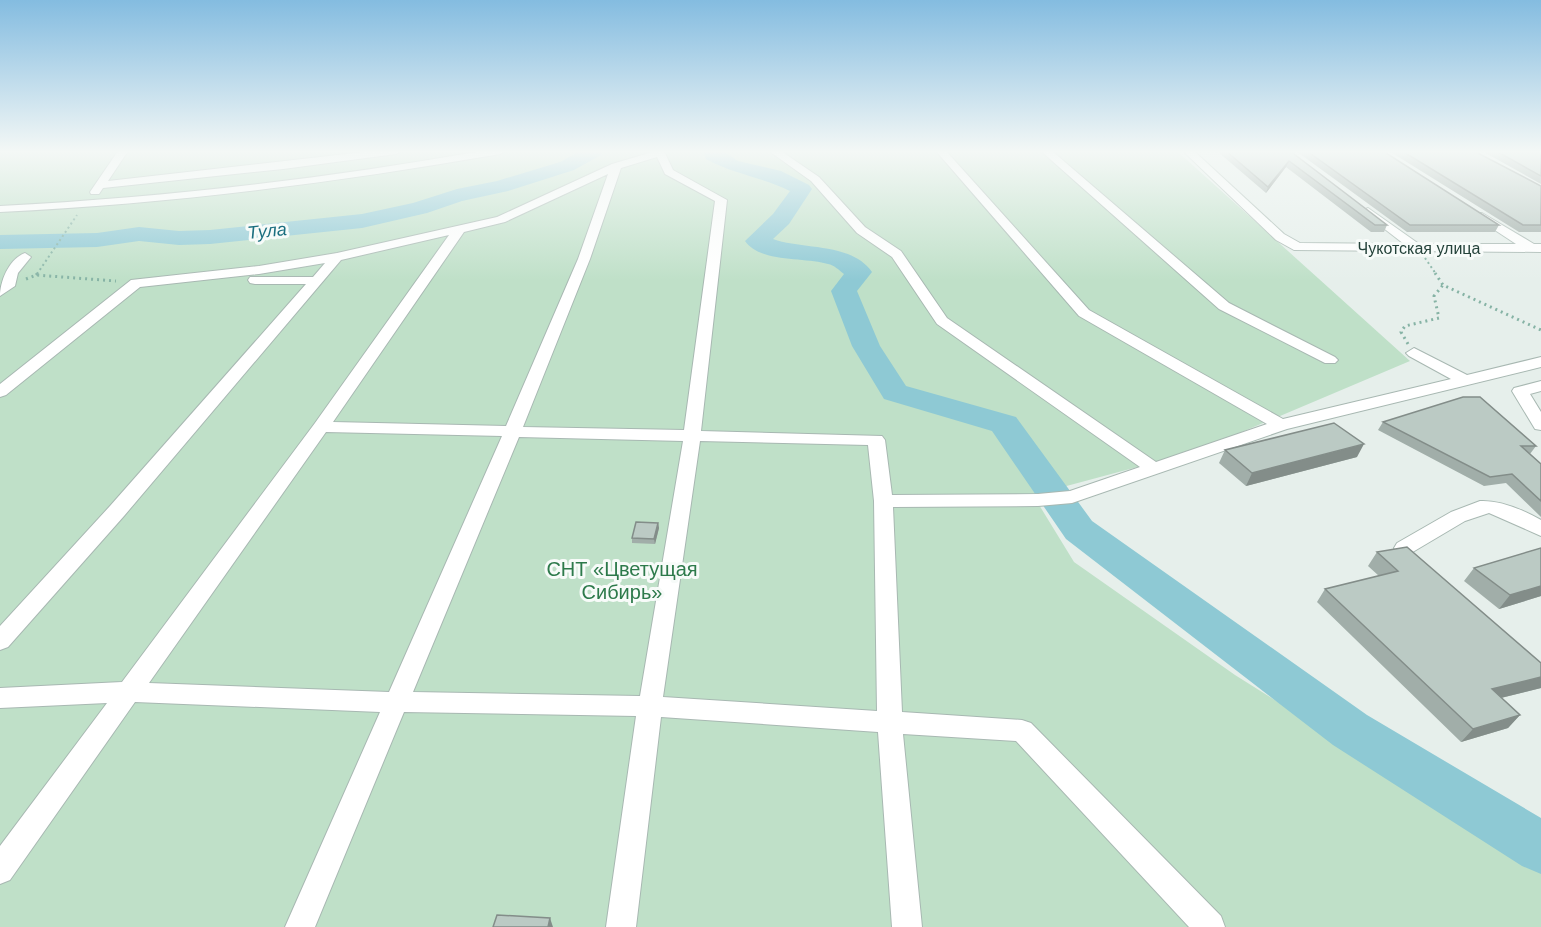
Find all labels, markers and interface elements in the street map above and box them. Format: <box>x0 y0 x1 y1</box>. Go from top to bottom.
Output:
water label: Тула <box>246 219 288 243</box>
street label: Чукотская улица <box>1358 240 1481 257</box>
park label: СНТ «Цветущая Сибирь» <box>546 558 698 603</box>

